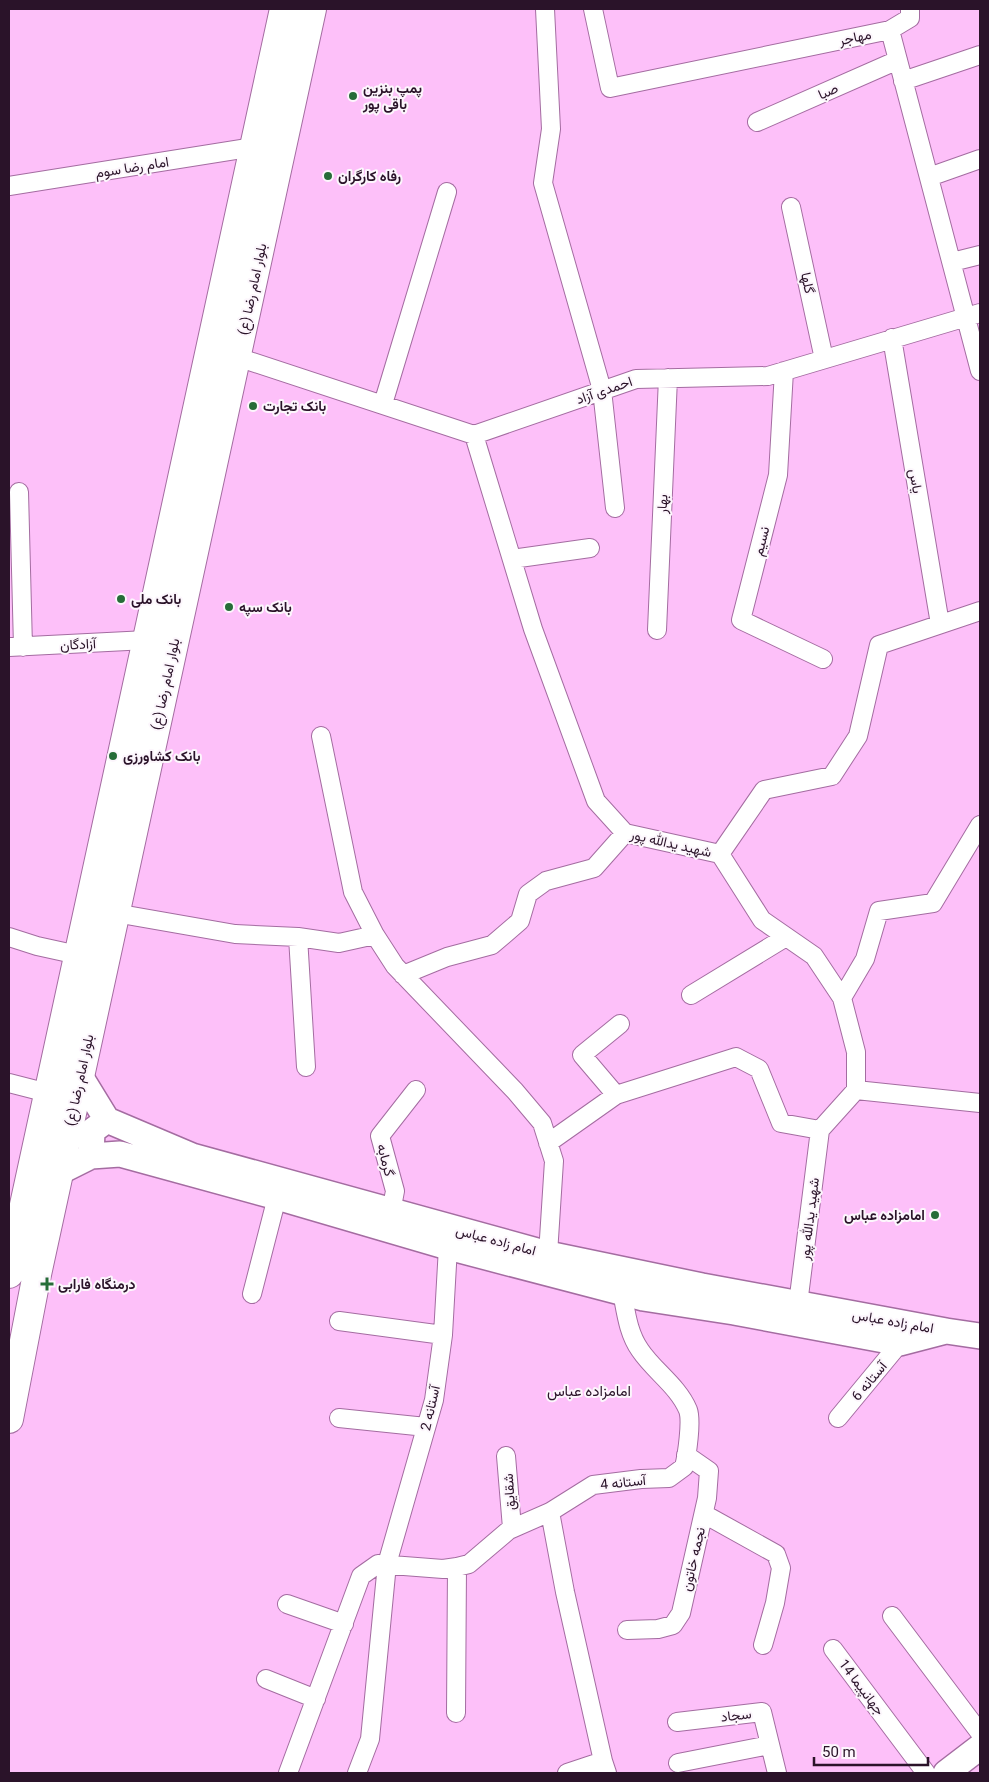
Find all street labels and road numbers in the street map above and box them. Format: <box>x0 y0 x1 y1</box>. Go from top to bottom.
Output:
street label: مهاجر <box>836 26 873 49</box>
street label: صبا <box>816 79 841 103</box>
street label: امام رضا سوم <box>94 153 170 182</box>
street label: بلوار امام رضا (ع) <box>234 242 272 337</box>
street label: گلها <box>797 271 818 295</box>
street label: احمدی آزاد <box>574 373 635 408</box>
street label: یاس <box>905 468 926 495</box>
street label: بهار <box>654 494 671 515</box>
street label: نسیم <box>750 525 773 558</box>
street label: آزادگان <box>59 635 98 654</box>
street label: بلوار امام رضا (ع) <box>147 637 185 732</box>
street label: شهید یدالله پور <box>627 826 713 862</box>
street label: بلوار امام رضا (ع) <box>61 1033 99 1128</box>
street label: گرمابه <box>373 1142 398 1178</box>
street label: شهید یدالله پور <box>796 1177 824 1262</box>
street label: امام زاده عباس <box>454 1222 538 1259</box>
street label: امام زاده عباس <box>851 1306 935 1337</box>
street label: آستانه 6 <box>848 1357 891 1404</box>
street label: آستانه 2 <box>417 1382 443 1432</box>
street label: آستانه 4 <box>599 1471 648 1492</box>
street label: شقایق <box>500 1473 519 1511</box>
street label: نجمه خاتون <box>678 1525 709 1593</box>
street label: جهانپیما 14 <box>834 1656 888 1719</box>
street label: سجاد <box>720 1705 752 1726</box>

